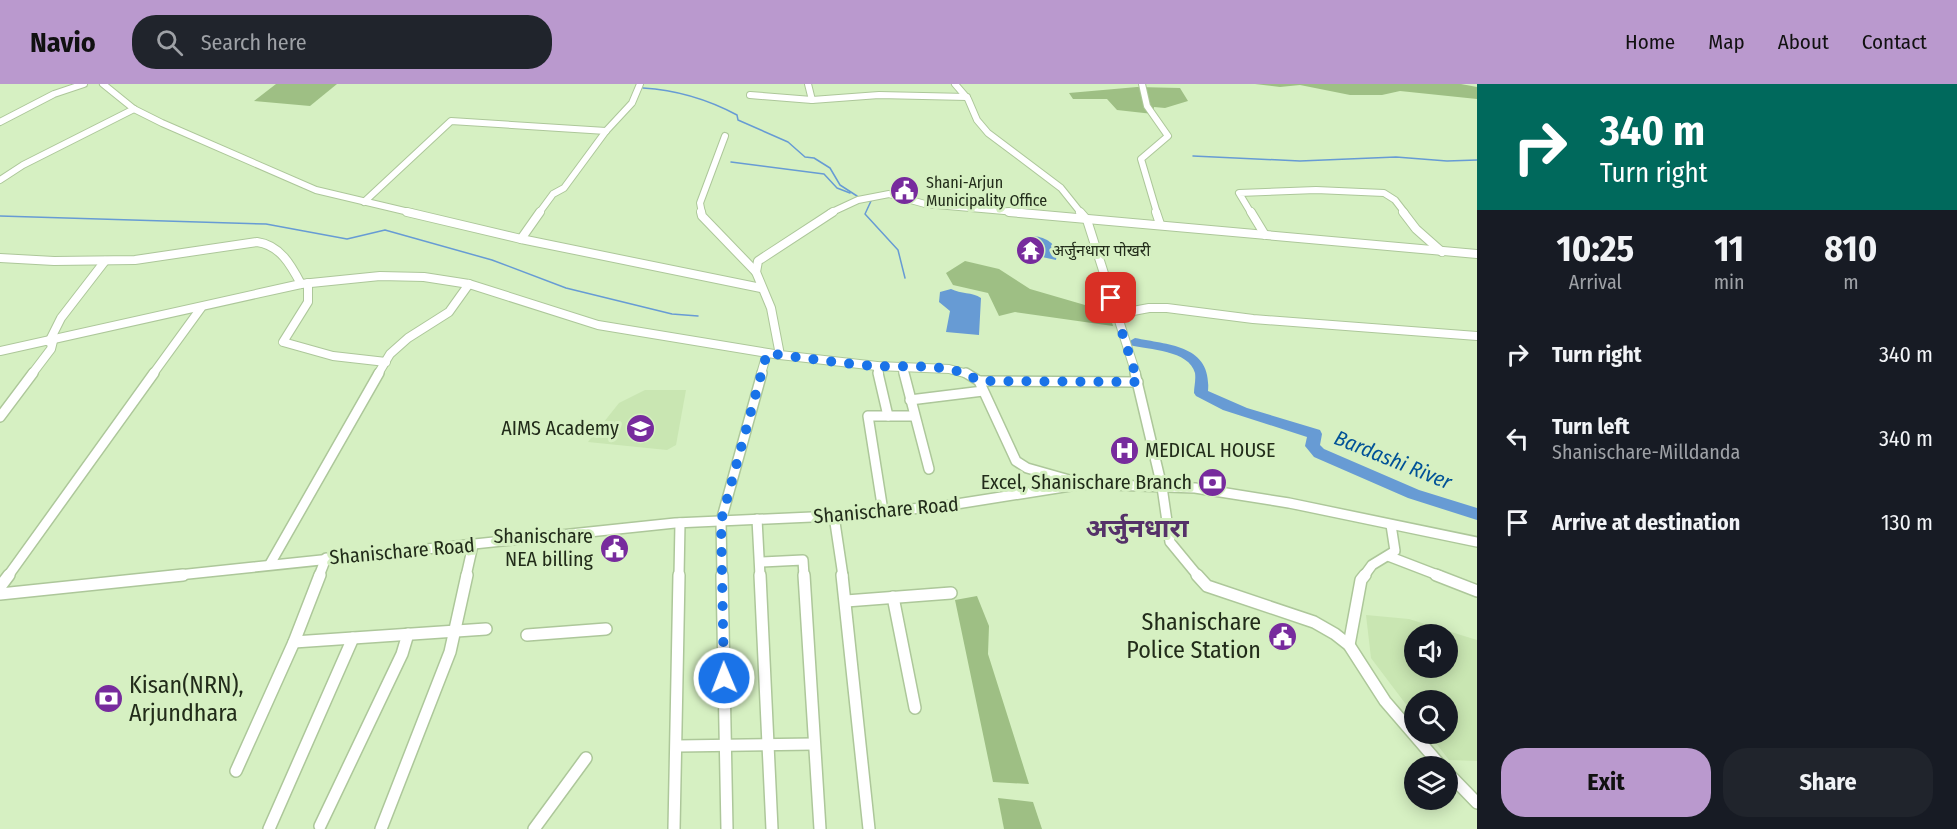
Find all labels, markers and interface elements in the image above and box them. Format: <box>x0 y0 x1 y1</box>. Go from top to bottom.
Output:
search box <box>132 15 552 69</box>
text: Navio <box>30 26 96 59</box>
icon: search <box>153 26 186 59</box>
text: Search here <box>201 29 307 56</box>
text: Home <box>1625 29 1675 55</box>
text: Map <box>1708 29 1745 55</box>
text: About <box>1778 29 1829 55</box>
text: Contact <box>1862 29 1927 55</box>
text: 340 m <box>1600 106 1705 156</box>
icon: right <box>1501 108 1579 186</box>
text: Turn right <box>1600 157 1708 189</box>
place label: Shani-Arjun Municipality Office <box>926 173 1047 210</box>
public building icon: Shani-Arjun Municipality Office <box>889 175 921 207</box>
text: 10:25 <box>1557 227 1634 271</box>
text: 11 <box>1714 227 1744 271</box>
text: 810 <box>1824 227 1877 271</box>
temple icon: अर्जुनधारा पोखरी <box>1015 234 1047 266</box>
place label: अर्जुनधारा पोखरी <box>1052 241 1151 261</box>
text: Arrival <box>1569 270 1622 294</box>
text: min <box>1714 270 1745 294</box>
text: m <box>1843 270 1859 294</box>
pin <box>1085 272 1136 323</box>
icon: arrive <box>1094 281 1127 314</box>
icon: right <box>1501 338 1534 371</box>
text: Turn right <box>1552 341 1641 368</box>
text: 340 m <box>1879 341 1933 368</box>
school or university icon: AIMS Academy <box>624 412 656 444</box>
text: Turn left <box>1552 413 1630 440</box>
place label: AIMS Academy <box>501 416 619 440</box>
icon: left <box>1501 422 1534 455</box>
water label: Bardashi River <box>1331 425 1456 496</box>
text: 340 m <box>1879 425 1933 452</box>
hospital icon: MEDICAL HOUSE <box>1108 434 1140 466</box>
place label: MEDICAL HOUSE <box>1145 438 1275 462</box>
text: Shanischare-Milldanda <box>1552 440 1740 464</box>
bank icon: Excel, Shanischare Branch <box>1197 466 1229 498</box>
place label: Excel, Shanischare Branch <box>981 470 1192 494</box>
street label: Shanischare Road <box>812 492 960 528</box>
icon: arrive <box>1501 506 1534 539</box>
text: Arrive at destination <box>1552 509 1740 536</box>
text: 130 m <box>1881 509 1933 536</box>
district label: अर्जुनधारा <box>1085 513 1190 544</box>
place label: Shanischare NEA billing <box>493 524 594 571</box>
public building icon: Shanischare NEA billing <box>598 532 630 564</box>
street label: Shanischare Road <box>328 533 476 569</box>
place label: Shanischare Police Station <box>1126 608 1261 664</box>
public building icon: Shanischare Police Station <box>1266 620 1298 652</box>
map controls <box>1404 624 1458 810</box>
button: sound <box>1404 624 1458 678</box>
position arrow <box>692 646 756 710</box>
place label: Kisan(NRN), Arjundhara <box>129 671 244 727</box>
bank icon: Kisan(NRN), Arjundhara <box>92 683 124 715</box>
button: search <box>1404 690 1458 744</box>
button: Exit <box>1501 748 1711 817</box>
button: Share <box>1723 748 1933 817</box>
button: layers <box>1404 756 1458 810</box>

